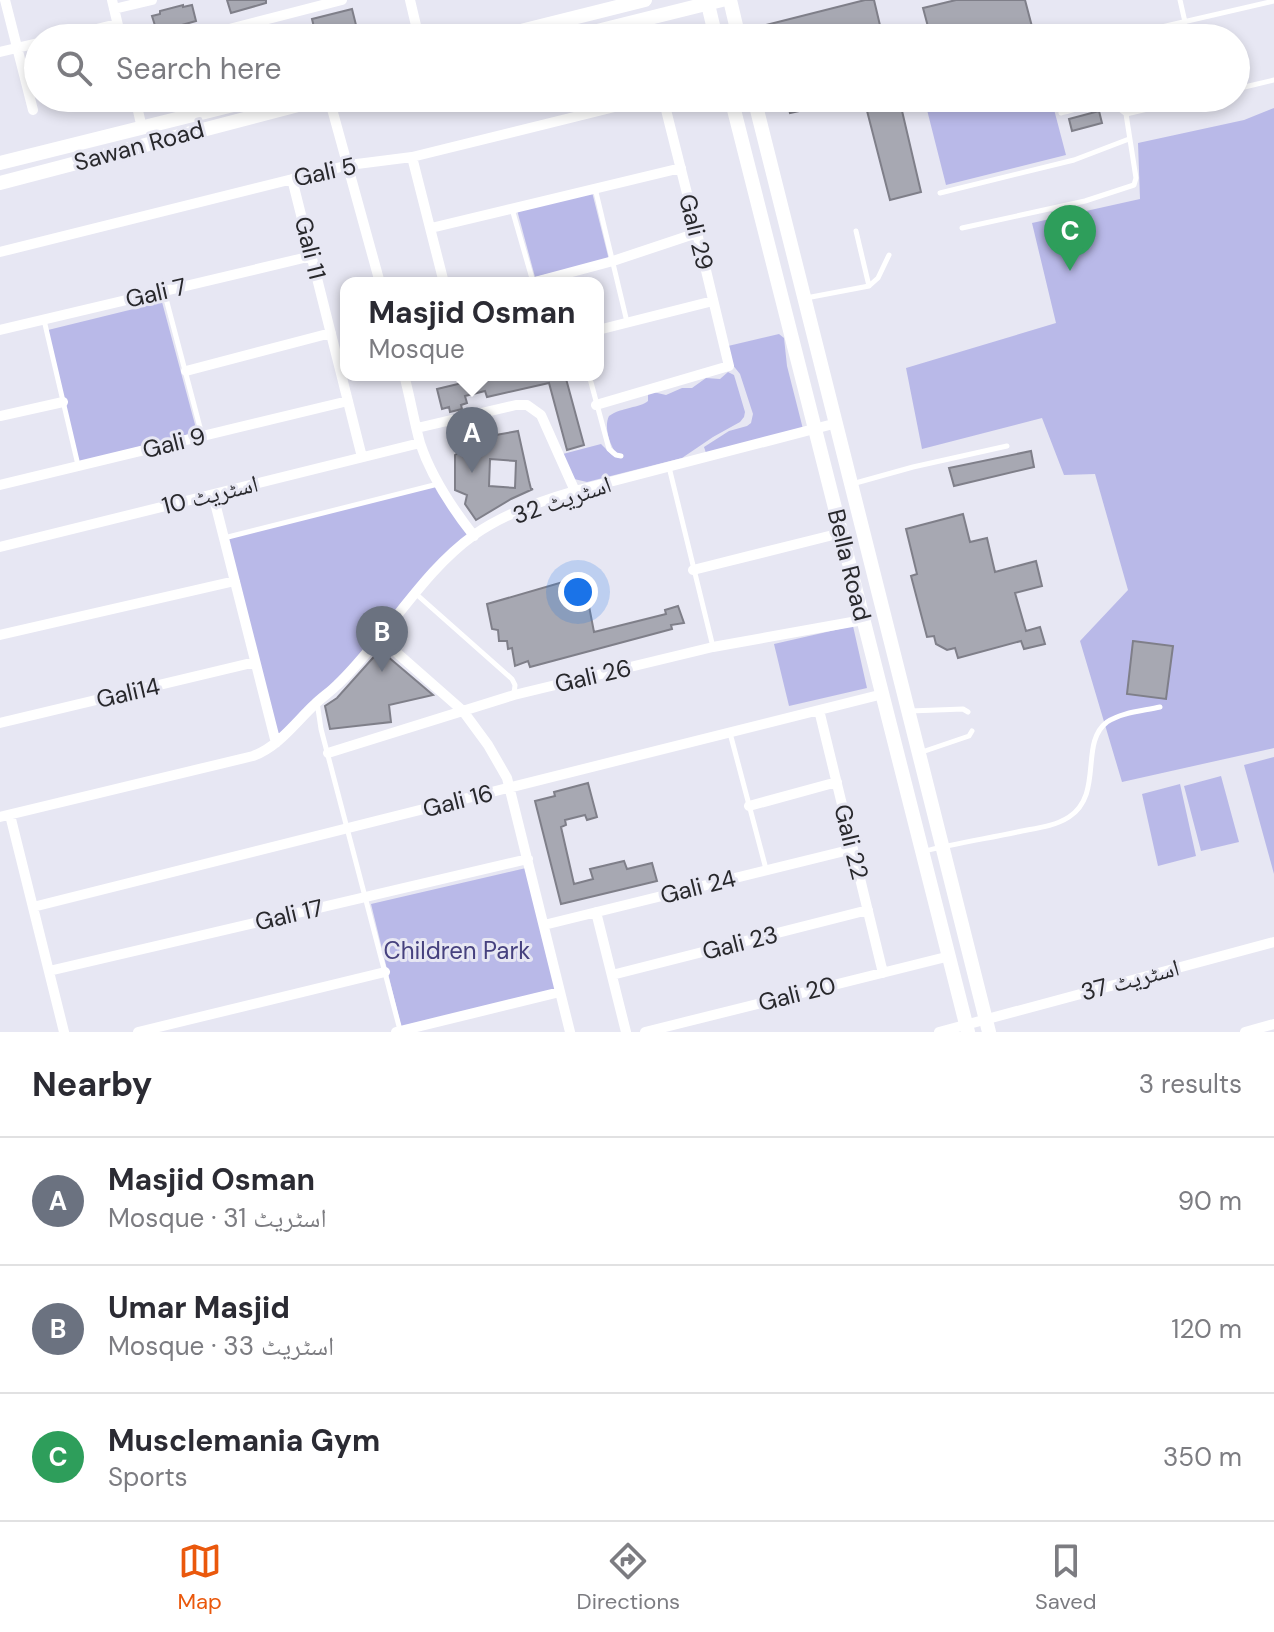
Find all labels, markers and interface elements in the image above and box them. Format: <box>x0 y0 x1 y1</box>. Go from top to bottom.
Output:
search box <box>24 24 1250 112</box>
icon: search <box>52 46 96 90</box>
text: Search here <box>116 49 282 88</box>
street label: Sawan Road <box>70 113 207 178</box>
street label: Gali 5 <box>291 150 359 193</box>
street label: Gali 29 <box>672 191 721 273</box>
pin: C <box>1044 205 1096 271</box>
street label: Gali 11 <box>288 213 333 283</box>
street label: Gali 7 <box>122 270 189 315</box>
popup <box>340 277 604 381</box>
text: Masjid Osman <box>368 293 576 332</box>
text: Mosque <box>368 332 465 366</box>
pin: A <box>446 407 498 473</box>
street label: Gali 9 <box>139 420 209 465</box>
street label: اسٹریٹ 10 <box>159 468 261 521</box>
street label: اسٹریٹ 32 <box>509 468 615 531</box>
street label: Bella Road <box>821 506 878 624</box>
your location <box>558 572 598 612</box>
pin: B <box>356 606 408 672</box>
street label: Gali 26 <box>552 652 634 699</box>
street label: Gali14 <box>93 670 163 715</box>
street label: Gali 16 <box>420 777 496 824</box>
street label: Gali 22 <box>827 801 876 883</box>
street label: Gali 24 <box>657 862 739 911</box>
street label: Gali 17 <box>252 892 326 937</box>
street label: Gali 23 <box>699 918 781 967</box>
park label: Children Park <box>384 935 530 966</box>
street label: اسٹریٹ 37 <box>1077 952 1183 1008</box>
street label: Gali 20 <box>755 969 839 1018</box>
text: Nearby <box>32 1062 152 1107</box>
text: 3 results <box>1139 1067 1242 1101</box>
text: Masjid Osman <box>108 1160 315 1199</box>
text: A <box>49 1184 67 1218</box>
text: 90 m <box>1178 1184 1242 1218</box>
text: Mosque · اسٹریٹ 31 <box>108 1201 327 1235</box>
text: Umar Masjid <box>108 1288 290 1327</box>
text: B <box>50 1312 66 1346</box>
text: 120 m <box>1171 1312 1242 1346</box>
text: Mosque · اسٹریٹ 33 <box>108 1329 334 1363</box>
text: Musclemania Gym <box>108 1421 380 1460</box>
text: C <box>48 1440 68 1474</box>
text: 350 m <box>1163 1440 1242 1474</box>
text: Sports <box>108 1460 188 1494</box>
tab: Map <box>177 1539 222 1616</box>
tab: Directions <box>577 1539 680 1616</box>
tab: Saved <box>1035 1539 1097 1616</box>

